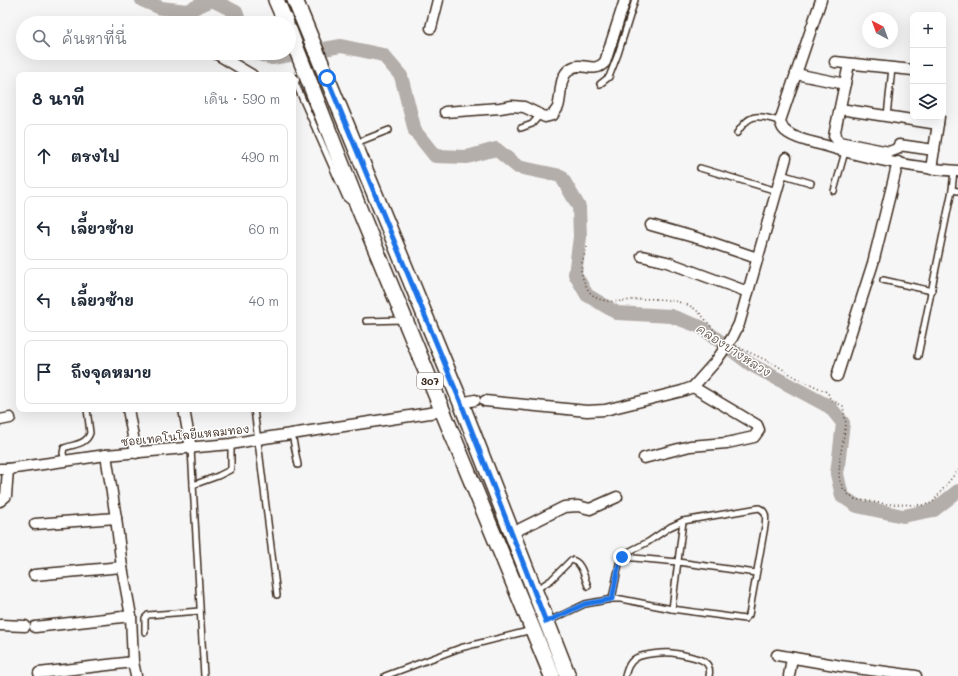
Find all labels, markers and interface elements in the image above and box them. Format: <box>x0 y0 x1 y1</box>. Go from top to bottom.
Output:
north arrow <box>862 12 898 48</box>
map controls <box>910 12 946 120</box>
button: + <box>910 12 946 48</box>
search box <box>16 16 296 60</box>
icon: search <box>30 27 52 49</box>
text: ค้นหาที่นี่ <box>62 28 127 48</box>
button: − <box>910 48 946 84</box>
route start <box>318 69 336 87</box>
button: layers <box>910 84 946 120</box>
text: 8 นาที <box>32 87 85 109</box>
text: เดิน · 590 m <box>204 90 280 107</box>
icon: ahead <box>33 145 55 167</box>
text: ตรงไป <box>71 146 120 166</box>
text: 490 m <box>241 148 279 165</box>
icon: left <box>33 217 55 239</box>
text: เลี้ยวซ้าย <box>71 218 134 238</box>
text: 60 m <box>249 220 279 237</box>
icon: left <box>33 289 55 311</box>
text: เลี้ยวซ้าย <box>71 290 134 310</box>
text: 40 m <box>249 292 279 309</box>
water label: คลองบางหลวง <box>694 320 774 380</box>
icon: arrive <box>33 361 55 383</box>
text: ถึงจุดหมาย <box>71 362 151 382</box>
road number: 307 <box>417 373 443 389</box>
street label: ซอยเทคโนโลยีแหลมทอง <box>120 421 250 449</box>
route end <box>613 548 631 566</box>

